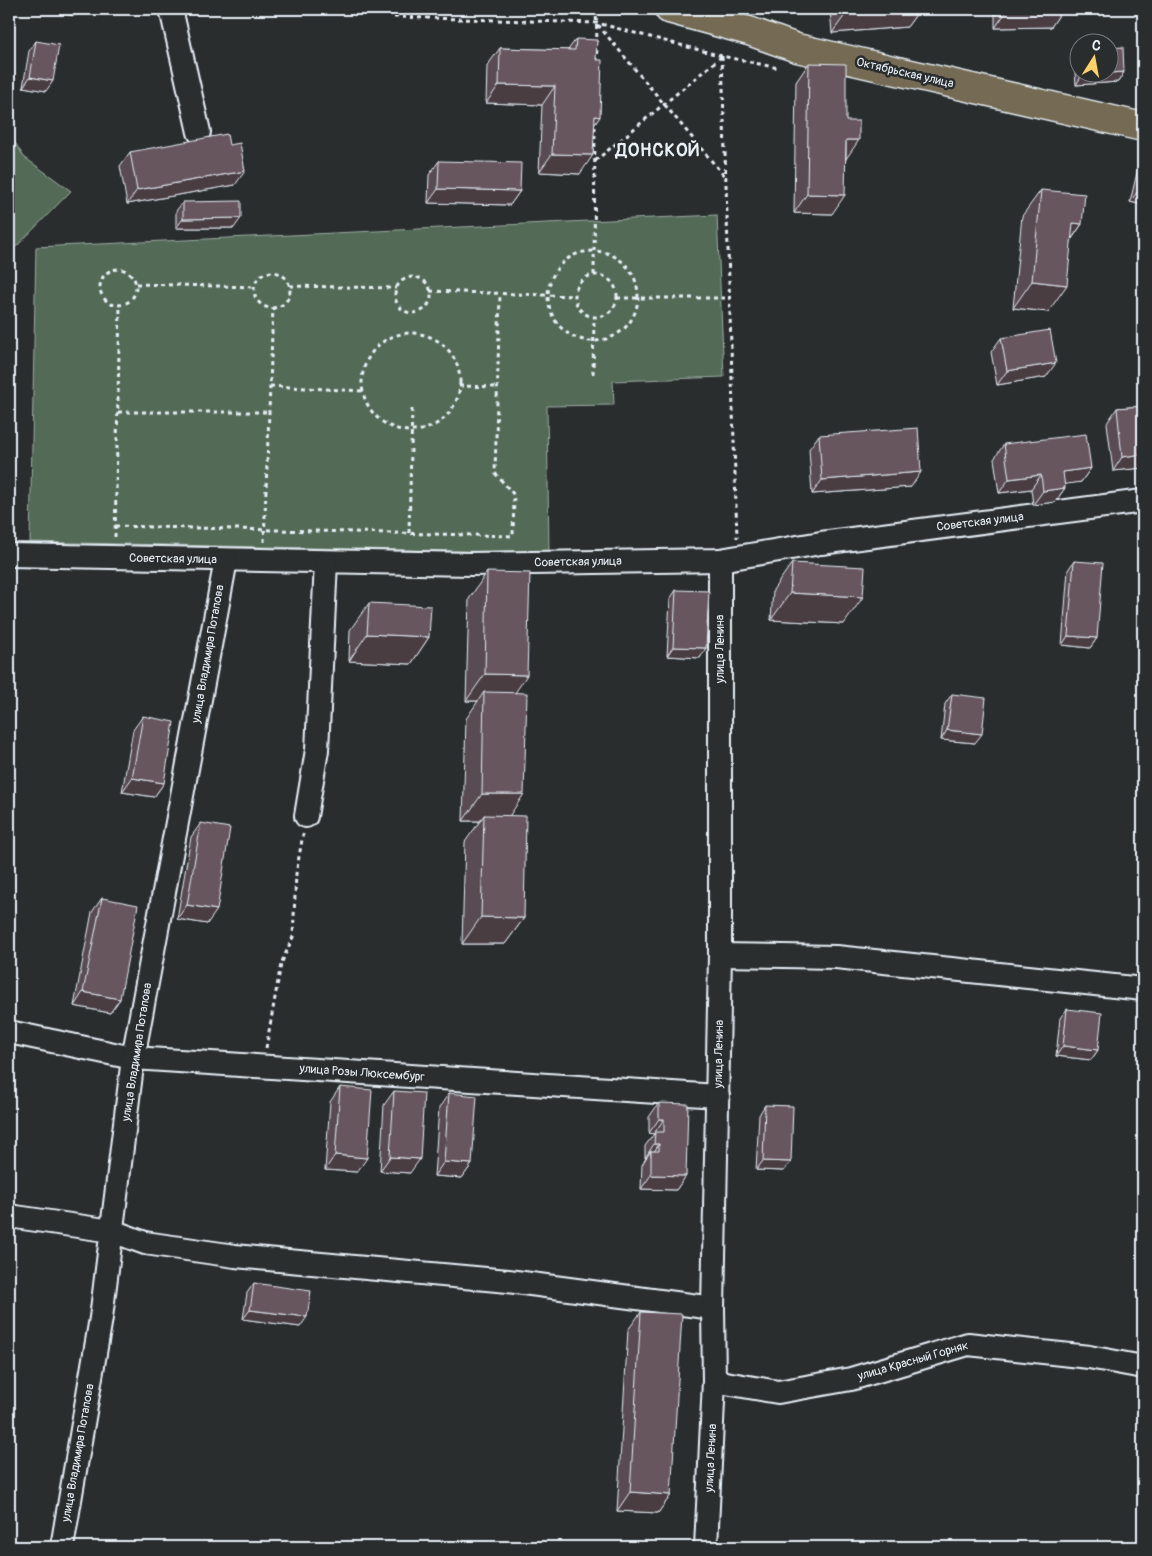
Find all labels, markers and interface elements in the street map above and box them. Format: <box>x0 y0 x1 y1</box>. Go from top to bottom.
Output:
north arrow <box>1070 32 1120 82</box>
text: С <box>1091 37 1103 55</box>
street label: Октябрьская улица <box>855 54 956 92</box>
district label: ДОНСКОЙ <box>615 139 700 162</box>
street label: Советская улица <box>936 509 1025 535</box>
street label: Советская улица <box>129 551 217 567</box>
street label: Советская улица <box>534 554 622 570</box>
street label: улица Владимира Потапова <box>188 583 228 725</box>
street label: улица Ленина <box>713 614 728 684</box>
street label: улица Владимира Потапова <box>118 981 155 1123</box>
street label: улица Ленина <box>711 1019 727 1089</box>
street label: улица Розы Люксембург <box>298 1061 425 1085</box>
street label: улица Красный Горняк <box>855 1338 970 1384</box>
street label: улица Владимира Потапова <box>58 1382 98 1524</box>
street label: улица Ленина <box>702 1423 720 1494</box>

